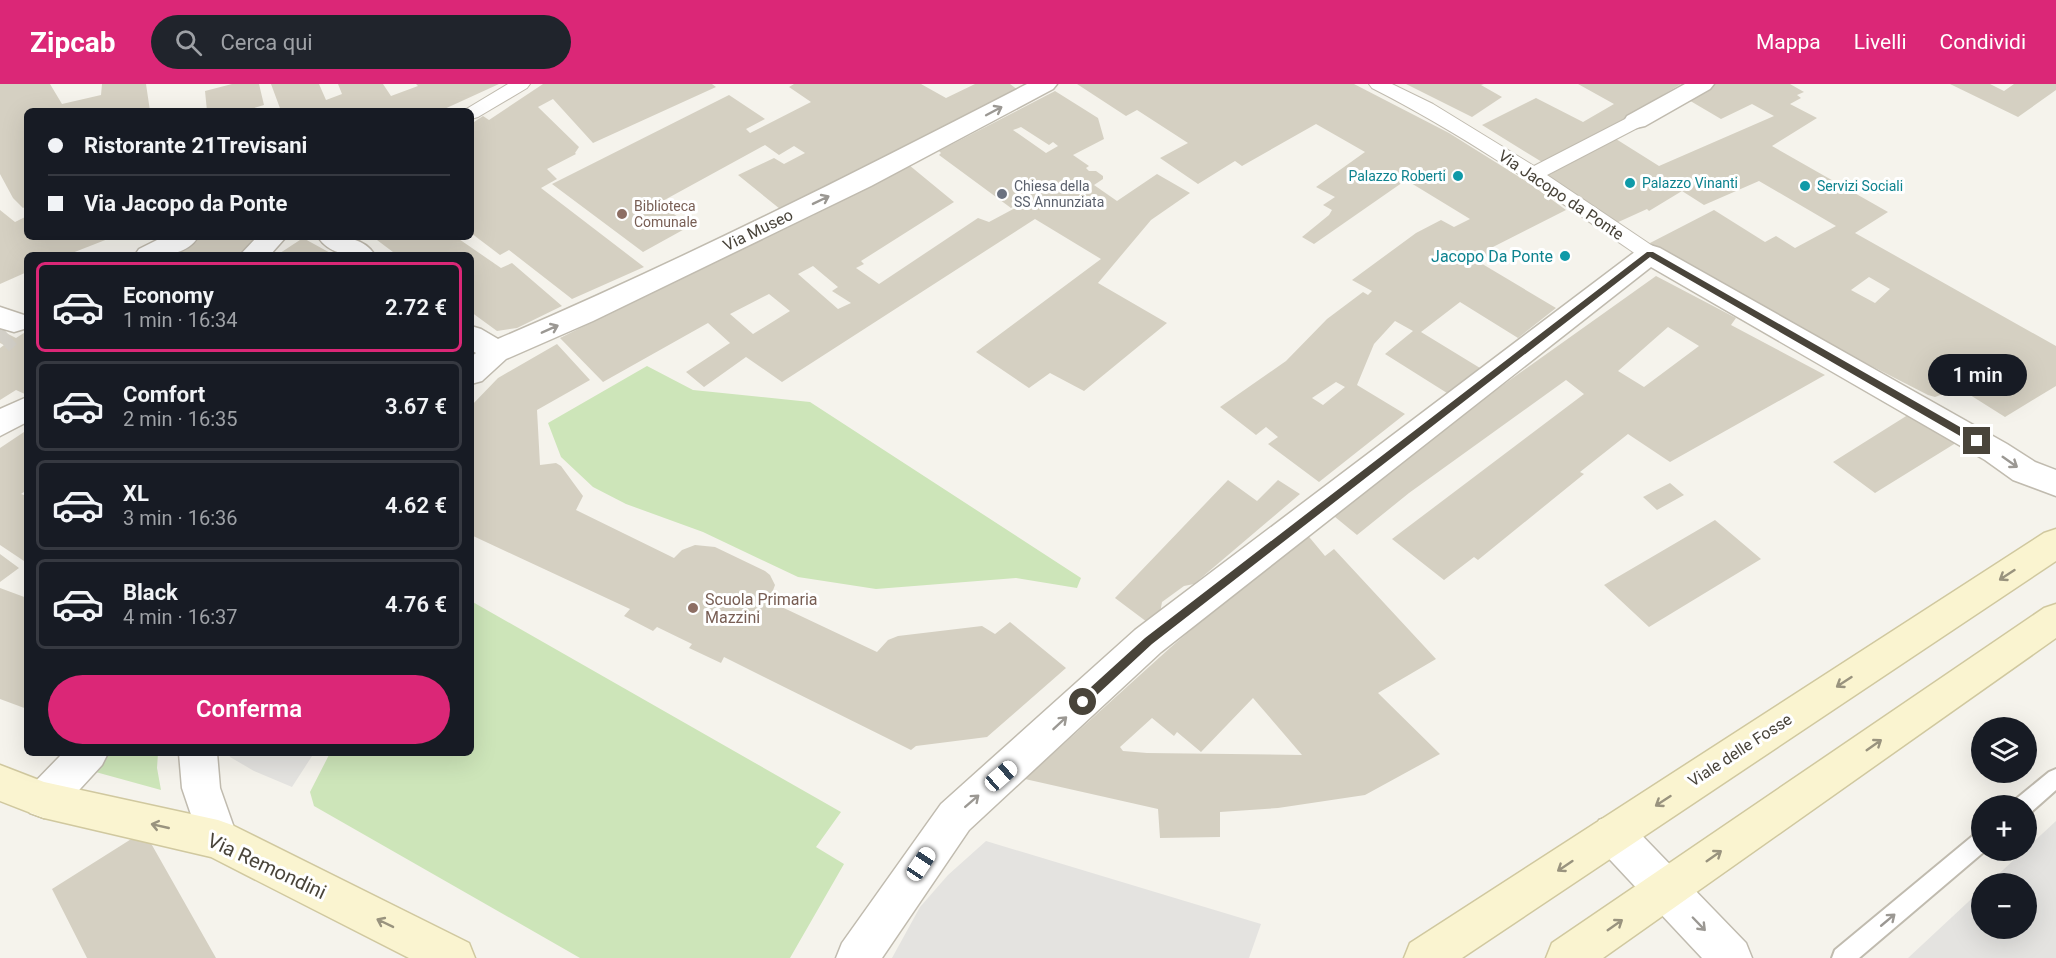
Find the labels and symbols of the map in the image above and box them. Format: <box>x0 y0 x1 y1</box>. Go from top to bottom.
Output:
one-way arrow <box>985 105 1002 117</box>
street label: Via Jacopo da Ponte <box>1495 146 1627 244</box>
place label: Palazzo Roberti <box>1348 168 1446 184</box>
marker: Palazzo Roberti <box>1451 169 1465 183</box>
place label: Palazzo Vinanti <box>1642 175 1738 191</box>
marker: Palazzo Vinanti <box>1623 176 1637 190</box>
place label: Chiesa della SS Annunziata <box>1014 178 1104 210</box>
place label: Servizi Sociali <box>1817 178 1903 194</box>
marker: Servizi Sociali <box>1798 179 1812 193</box>
marker: Chiesa della SS Annunziata <box>995 187 1009 201</box>
one-way arrow <box>811 193 829 205</box>
place label: Biblioteca Comunale <box>634 198 697 230</box>
street label: Via Museo <box>720 205 796 255</box>
marker: Biblioteca Comunale <box>615 207 629 221</box>
place label: Jacopo Da Ponte <box>1431 247 1553 266</box>
marker: Jacopo Da Ponte <box>1558 249 1572 263</box>
one-way arrow <box>540 323 558 334</box>
callout: 1 min <box>1928 354 2026 396</box>
route end <box>1963 427 1990 454</box>
one-way arrow <box>2001 456 2017 468</box>
one-way arrow <box>1999 569 2016 581</box>
place label: Scuola Primaria Mazzini <box>705 590 818 627</box>
marker: Scuola Primaria Mazzini <box>686 601 700 615</box>
one-way arrow <box>1836 676 1853 688</box>
route start <box>1069 688 1096 715</box>
street label: Viale delle Fosse <box>1685 709 1795 791</box>
one-way arrow <box>1052 716 1067 730</box>
one-way arrow <box>1866 739 1882 751</box>
car <box>982 757 1020 795</box>
one-way arrow <box>964 794 979 808</box>
one-way arrow <box>1655 794 1672 807</box>
one-way arrow <box>151 820 171 831</box>
street label: Via Remondini <box>204 828 330 904</box>
car <box>903 844 939 884</box>
one-way arrow <box>1705 850 1722 862</box>
one-way arrow <box>1557 861 1574 873</box>
one-way arrow <box>1880 913 1895 927</box>
one-way arrow <box>377 916 395 928</box>
one-way arrow <box>1691 916 1706 931</box>
one-way arrow <box>1606 919 1622 931</box>

